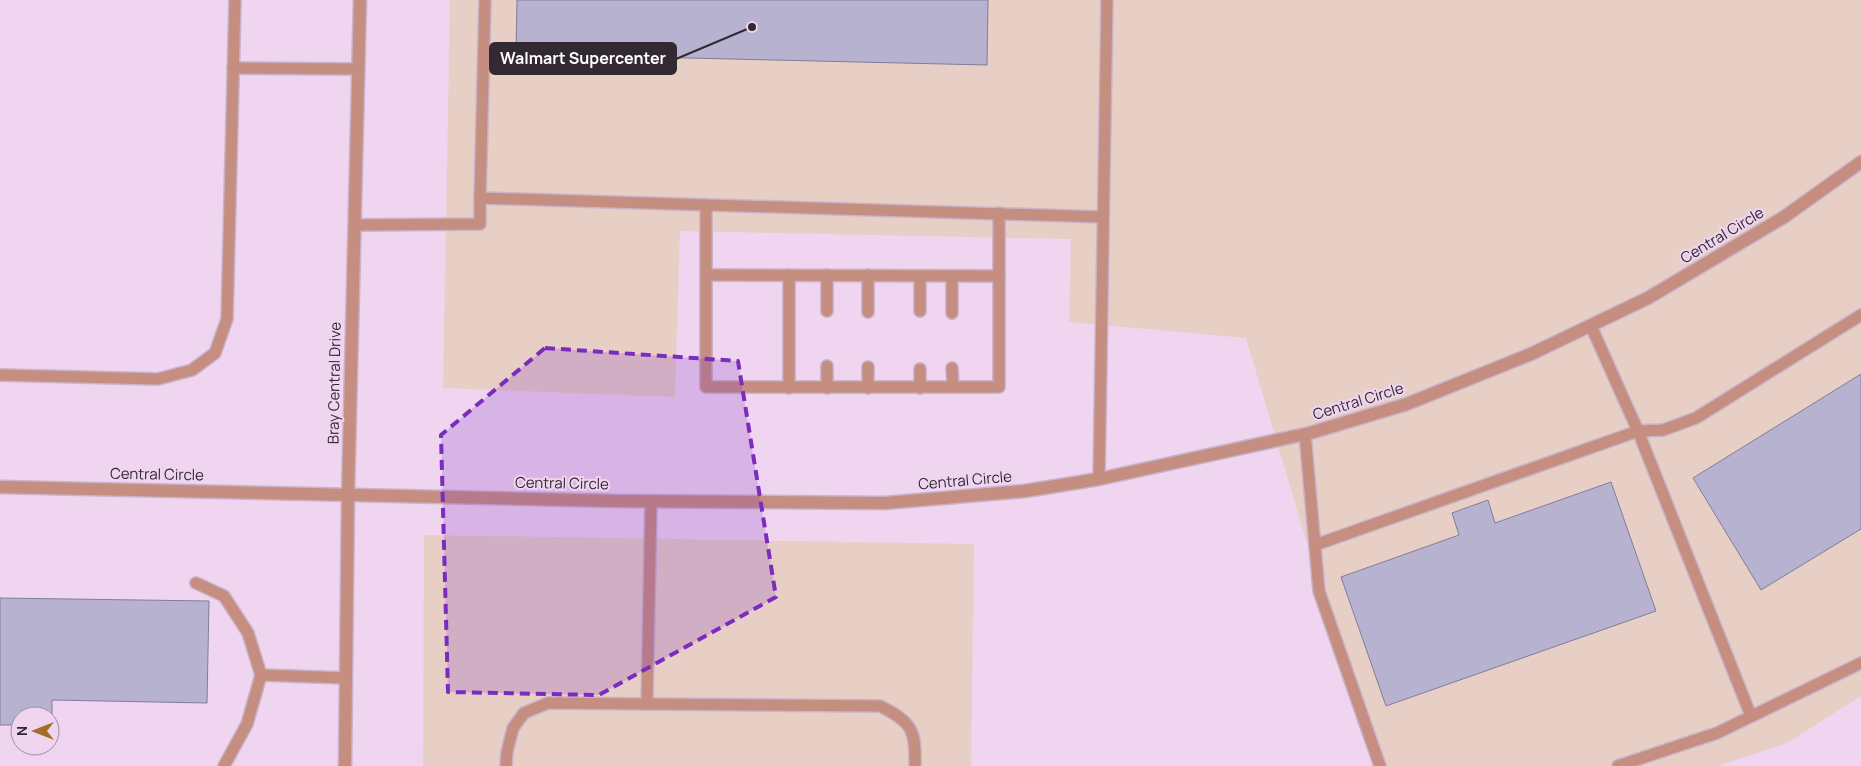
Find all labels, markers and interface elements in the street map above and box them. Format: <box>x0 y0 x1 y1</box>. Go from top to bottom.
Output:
callout: Walmart Supercenter <box>490 43 676 74</box>
text: Walmart Supercenter <box>500 47 666 69</box>
street label: Central Circle <box>1676 202 1768 268</box>
street label: Bray Central Drive <box>322 321 346 444</box>
street label: Central Circle <box>1310 377 1406 425</box>
street label: Central Circle <box>110 463 204 485</box>
street label: Central Circle <box>917 465 1013 495</box>
street label: Central Circle <box>515 472 609 494</box>
north arrow <box>10 706 60 756</box>
text: N <box>12 726 31 736</box>

